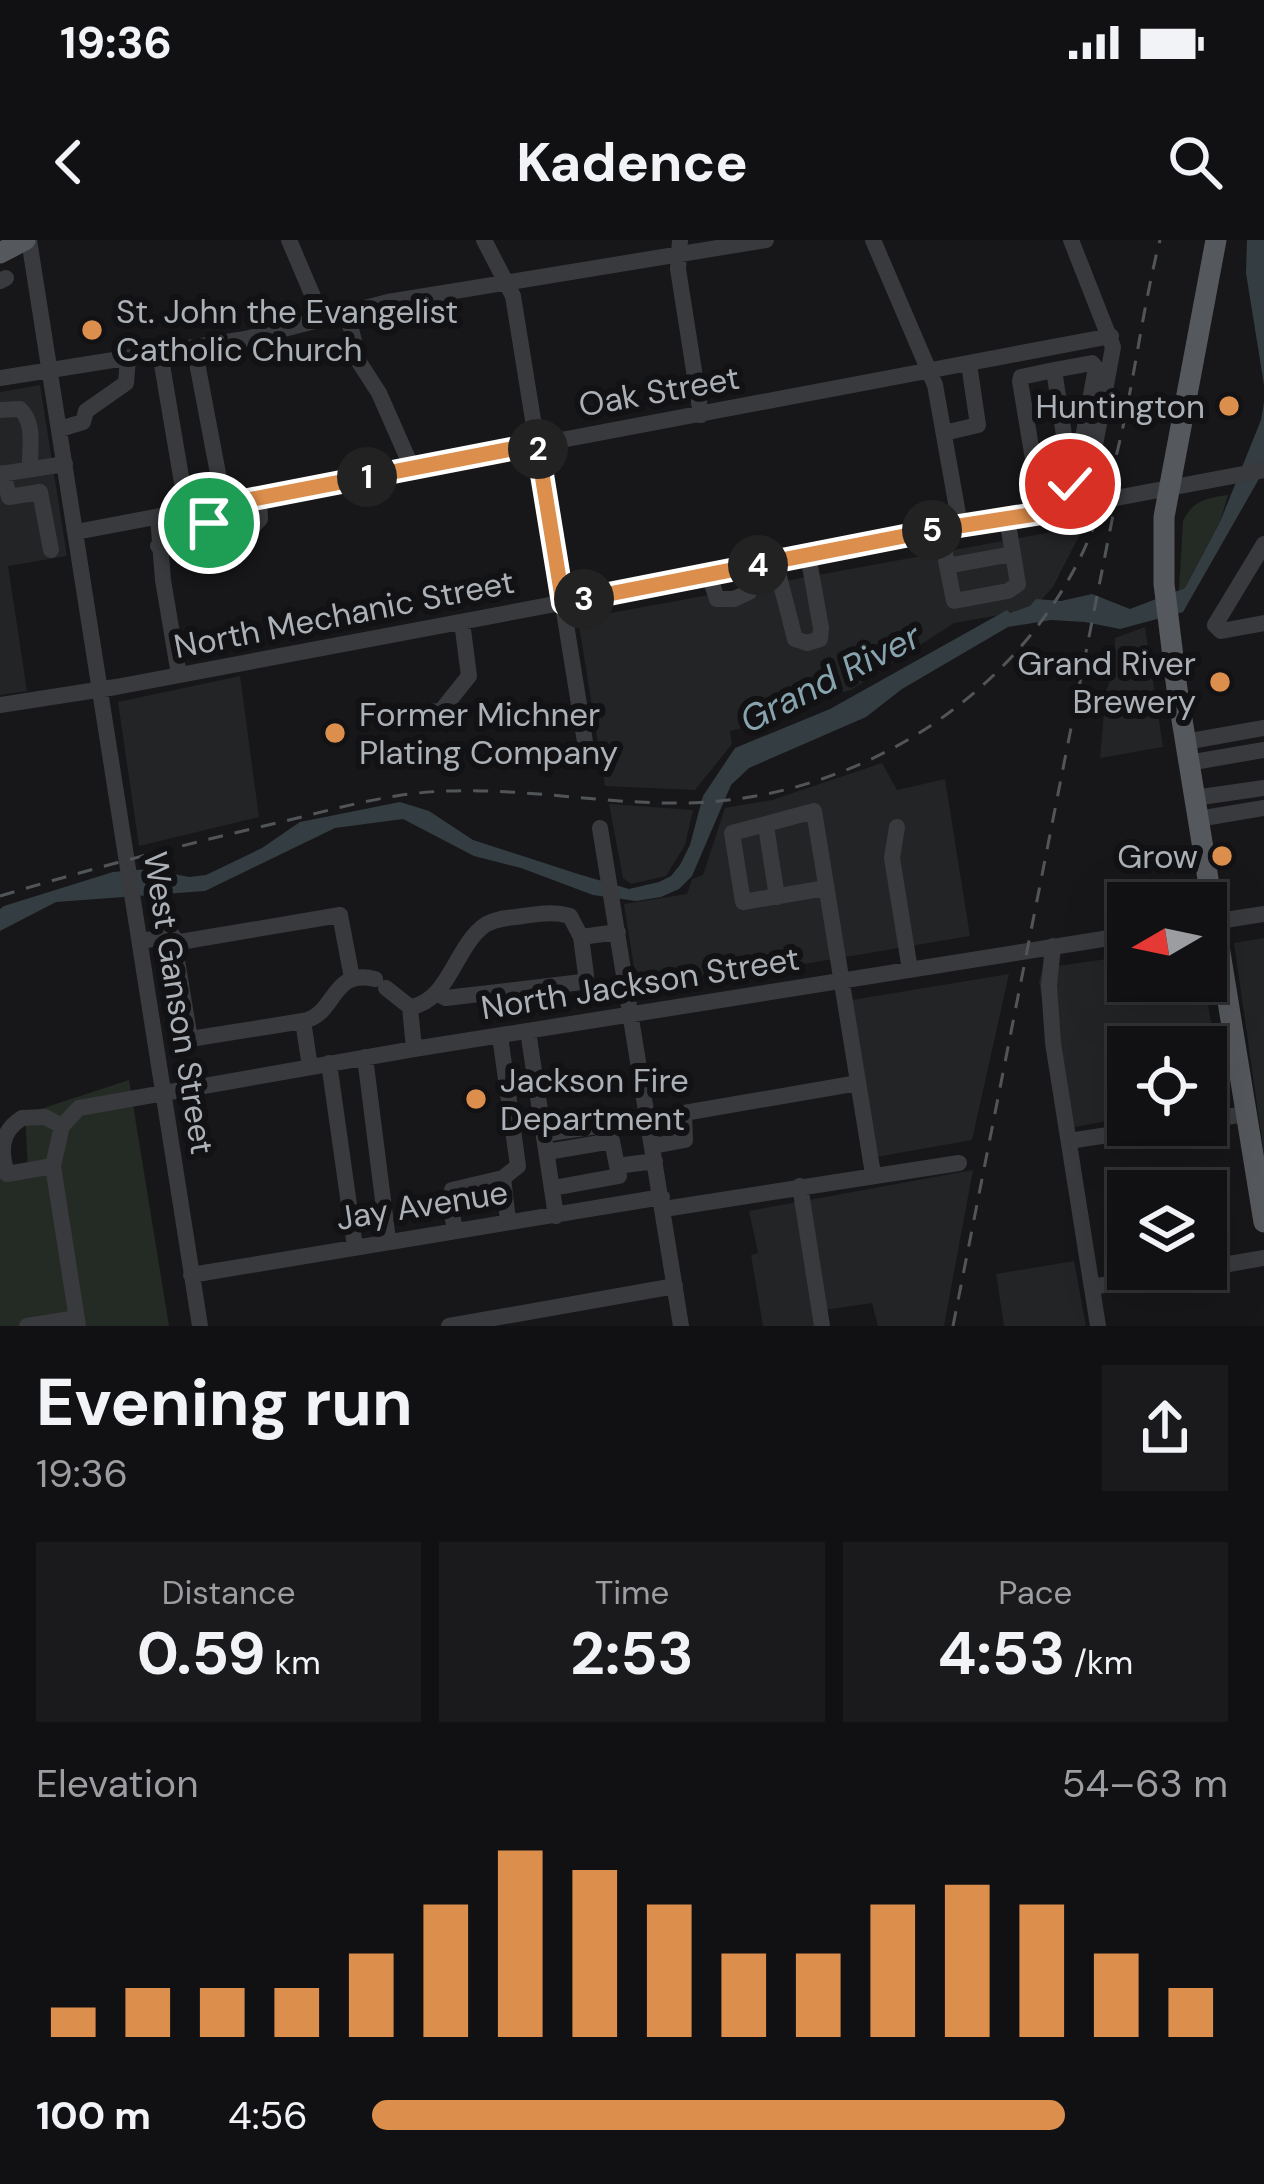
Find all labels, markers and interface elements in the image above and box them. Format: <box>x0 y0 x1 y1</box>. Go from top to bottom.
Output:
text: 19:36 <box>60 13 172 72</box>
text: Kadence <box>516 127 748 198</box>
icon: back <box>36 129 102 195</box>
icon: search <box>1162 129 1228 195</box>
place label: St. John the Evangelist Catholic Church <box>116 290 458 371</box>
marker: St. John the Evangelist Catholic Church <box>79 317 105 343</box>
street label: Oak Street <box>575 356 743 426</box>
place label: Huntington <box>1035 385 1205 428</box>
marker: Huntington <box>1216 393 1242 419</box>
pin: 2 <box>508 419 568 479</box>
text: 2 <box>528 427 548 470</box>
pin <box>1019 433 1121 535</box>
pin: 1 <box>337 447 397 507</box>
icon: check <box>1037 451 1103 517</box>
text: 1 <box>361 455 373 498</box>
pin <box>158 472 260 574</box>
icon: arrive <box>176 490 242 556</box>
pin: 5 <box>902 500 962 560</box>
text: 5 <box>922 508 942 551</box>
pin: 4 <box>728 535 788 595</box>
text: 4 <box>747 543 769 586</box>
street label: North Mechanic Street <box>170 560 518 668</box>
pin: 3 <box>554 569 614 629</box>
text: 3 <box>574 577 594 620</box>
water label: Grand River <box>732 612 930 744</box>
place label: Grand River Brewery <box>1017 642 1196 723</box>
marker: Grand River Brewery <box>1207 669 1233 695</box>
place label: Former Michner Plating Company <box>359 693 618 774</box>
marker: Former Michner Plating Company <box>322 720 348 746</box>
place label: Grow <box>1117 835 1198 878</box>
marker: Grow <box>1209 843 1235 869</box>
street label: West Ganson Street <box>134 849 224 1157</box>
north arrow <box>1107 882 1227 1002</box>
map controls <box>1107 882 1227 1290</box>
street label: North Jackson Street <box>478 937 802 1029</box>
button: locate <box>1107 1026 1227 1146</box>
place label: Jackson Fire Department <box>500 1059 689 1140</box>
marker: Jackson Fire Department <box>463 1086 489 1112</box>
street label: Jay Avenue <box>333 1170 511 1240</box>
button: layers <box>1107 1170 1227 1290</box>
text: Evening run <box>36 1360 413 1445</box>
button: share <box>1102 1365 1228 1491</box>
text: 19:36 <box>36 1448 128 1499</box>
text: Distance <box>162 1571 296 1614</box>
text: Time <box>595 1571 669 1614</box>
text: Pace <box>998 1571 1072 1614</box>
text: 0.59 <box>137 1614 266 1693</box>
text: 2:53 <box>570 1614 694 1693</box>
text: 4:53 <box>938 1614 1065 1693</box>
text: km <box>266 1641 321 1684</box>
text: /km <box>1065 1641 1133 1684</box>
text: Elevation <box>36 1758 199 1809</box>
text: 54–63 m <box>1062 1758 1228 1809</box>
text: 100 m <box>36 2090 151 2141</box>
text: 4:56 <box>228 2090 308 2141</box>

